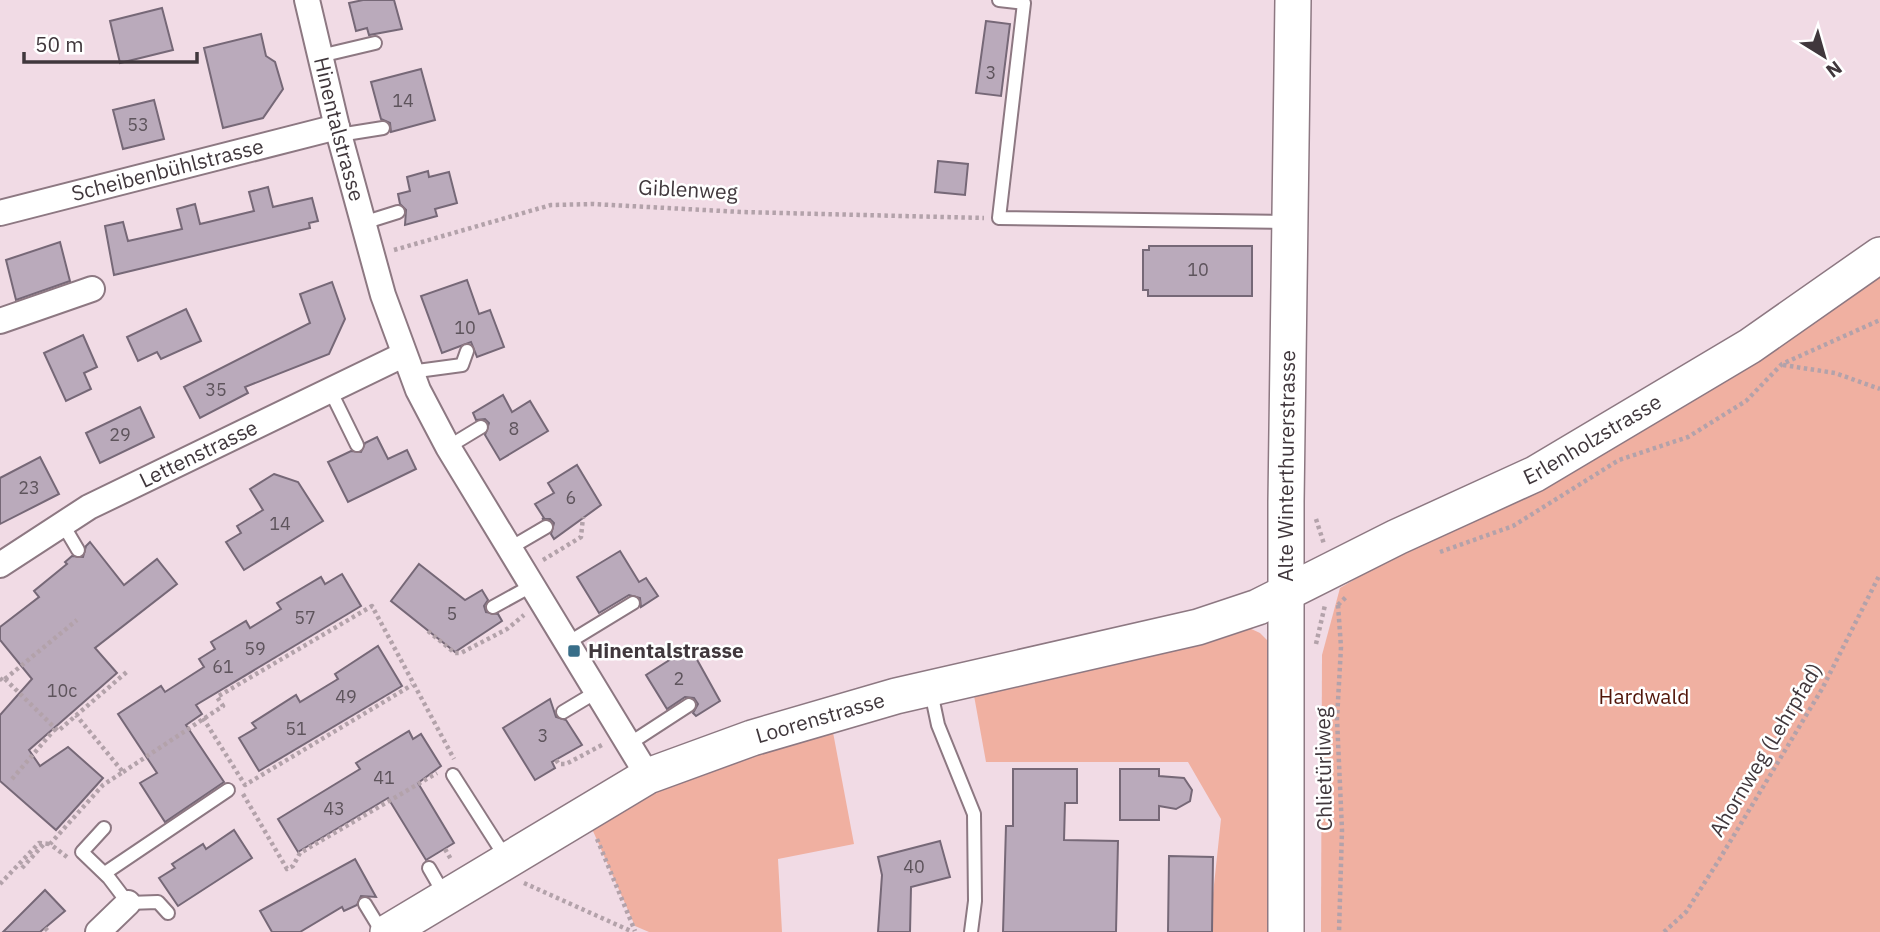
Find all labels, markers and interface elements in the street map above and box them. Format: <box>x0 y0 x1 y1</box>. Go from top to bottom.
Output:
scale bar <box>24 21 198 65</box>
north arrow <box>1789 21 1859 91</box>
text: 50 m <box>35 30 84 58</box>
street label: Hinentalstrasse <box>308 54 372 204</box>
text: N <box>1822 56 1847 83</box>
house number: 3 <box>986 61 996 84</box>
house number: 14 <box>392 89 414 112</box>
house number: 53 <box>127 113 149 136</box>
street label: Scheibenbühlstrasse <box>68 131 266 207</box>
street label: Giblenweg <box>638 172 739 206</box>
house number: 10 <box>1187 258 1209 281</box>
house number: 10 <box>454 316 476 339</box>
street label: Alte Winterthurerstrasse <box>1271 350 1301 582</box>
house number: 35 <box>205 378 227 401</box>
street label: Erlenholzstrasse <box>1518 387 1666 491</box>
street label: Lettenstrasse <box>134 413 262 494</box>
house number: 8 <box>509 417 519 440</box>
house number: 29 <box>109 423 131 446</box>
house number: 23 <box>18 476 40 499</box>
house number: 6 <box>566 486 576 509</box>
house number: 14 <box>269 512 291 535</box>
house number: 5 <box>447 602 457 625</box>
house number: 57 <box>294 606 316 629</box>
place label: Hinentalstrasse <box>588 636 744 664</box>
house number: 59 <box>244 637 266 660</box>
marker: Hinentalstrasse <box>566 643 582 659</box>
house number: 61 <box>212 655 234 678</box>
street label: Ahornweg (Lehrpfad) <box>1702 657 1828 842</box>
house number: 2 <box>674 667 684 690</box>
house number: 10c <box>47 679 77 702</box>
park label: Hardwald <box>1599 682 1689 710</box>
house number: 49 <box>335 685 357 708</box>
street label: Loorenstrasse <box>752 685 888 749</box>
street label: Chlietürliweg <box>1308 707 1338 831</box>
house number: 51 <box>285 717 307 740</box>
house number: 3 <box>538 724 548 747</box>
house number: 41 <box>373 766 395 789</box>
house number: 43 <box>323 797 345 820</box>
house number: 40 <box>903 855 925 878</box>

